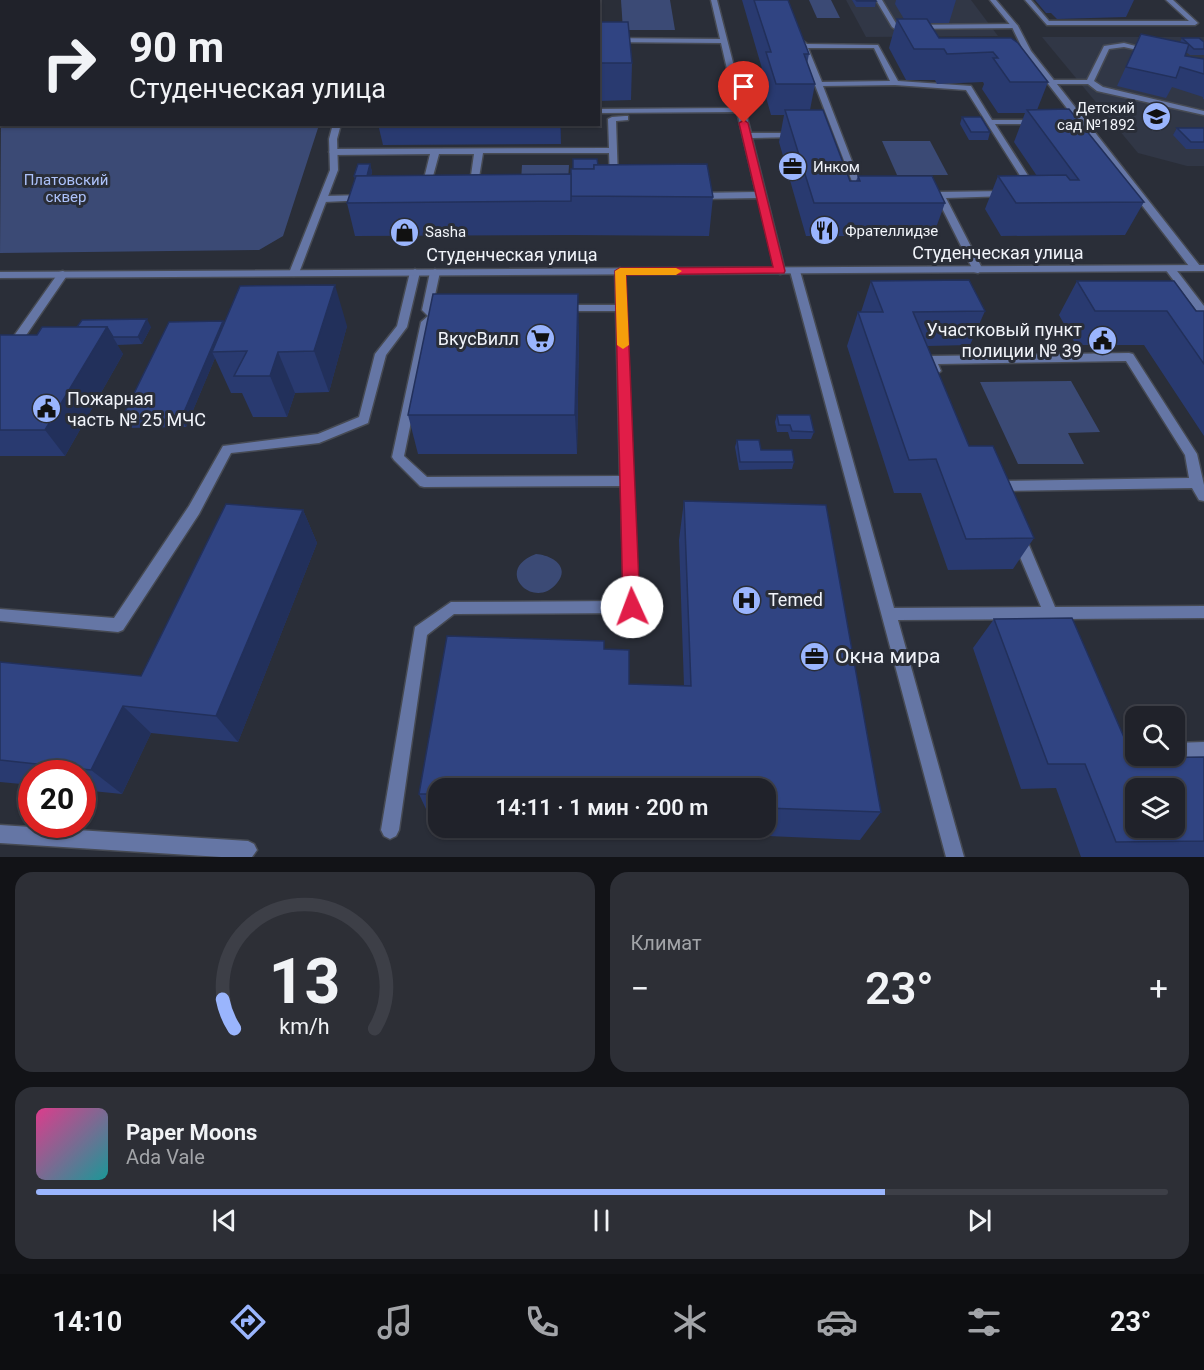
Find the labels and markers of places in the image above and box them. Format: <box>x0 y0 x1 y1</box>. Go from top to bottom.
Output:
pin <box>718 61 769 123</box>
place label: Детский сад №1892 <box>1057 99 1135 134</box>
school or university icon: Детский сад №1892 <box>1140 101 1172 133</box>
office icon: Инком <box>776 151 808 183</box>
place label: Инком <box>813 158 860 176</box>
restaurant icon: Фрателлидзе <box>808 215 840 247</box>
shop icon: Sasha <box>388 216 420 248</box>
place label: Фрателлидзе <box>845 222 938 240</box>
place label: Sasha <box>425 223 466 241</box>
place label: Участковый пункт полиции № 39 <box>927 319 1082 361</box>
supermarket icon: ВкусВилл <box>524 323 556 355</box>
public building icon: Участковый пункт полиции № 39 <box>1087 324 1119 356</box>
place label: ВкусВилл <box>438 328 519 349</box>
place label: Пожарная часть № 25 МЧС <box>67 388 206 430</box>
public building icon: Пожарная часть № 25 МЧС <box>30 393 62 425</box>
hospital icon: Temed <box>731 584 763 616</box>
place label: Temed <box>768 589 823 610</box>
office icon: Окна мира <box>798 640 830 672</box>
place label: Окна мира <box>835 644 940 668</box>

